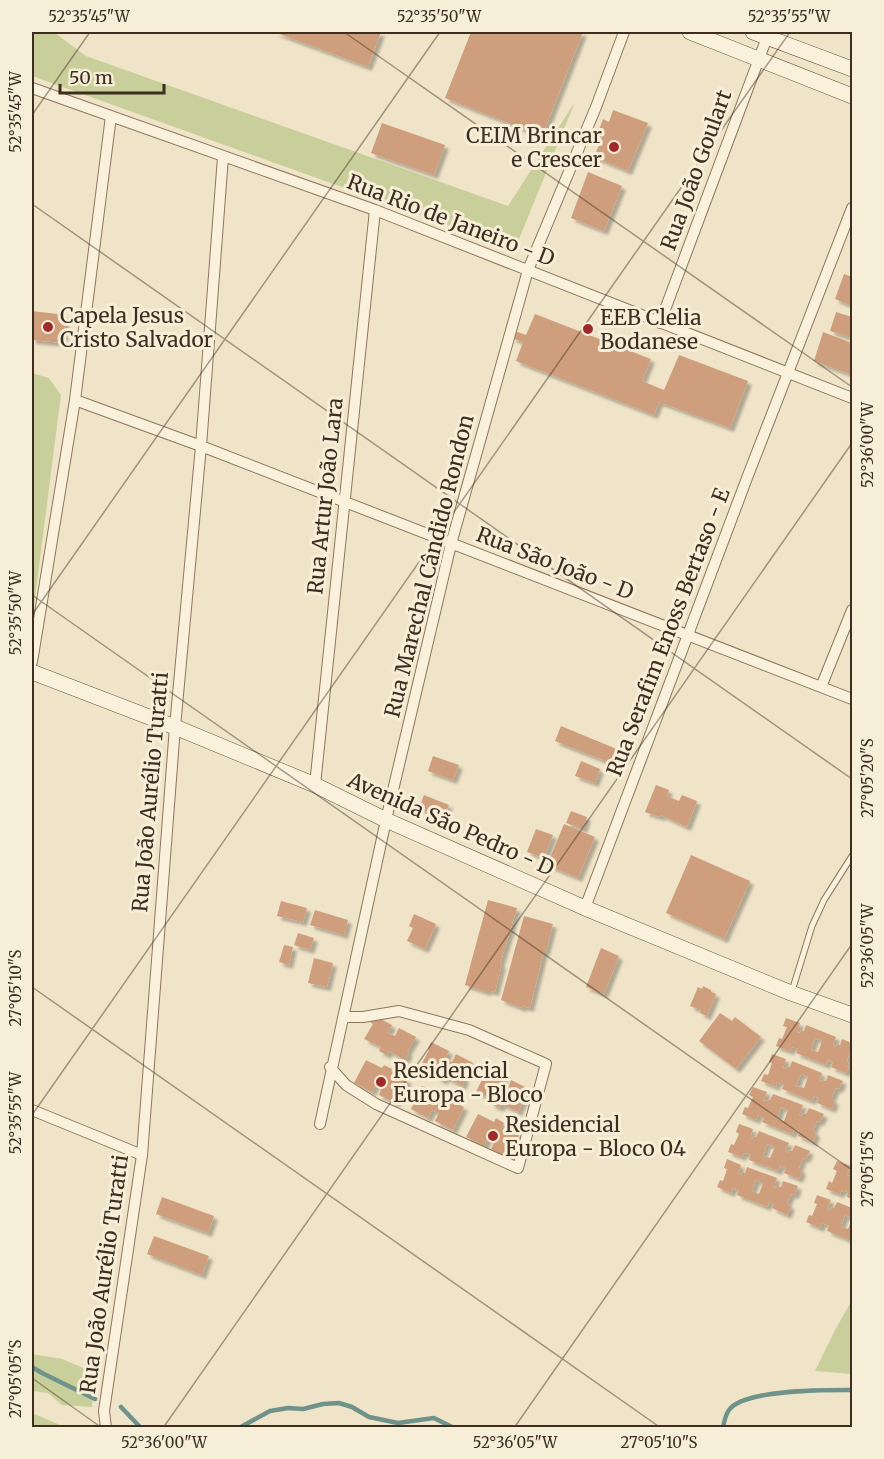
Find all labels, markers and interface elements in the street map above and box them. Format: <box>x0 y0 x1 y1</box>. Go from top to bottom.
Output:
text: 52°35'45"W <box>48 7 131 26</box>
text: 52°35'50"W <box>397 7 482 26</box>
text: 52°35'55"W <box>748 7 831 26</box>
scale bar <box>60 57 164 95</box>
text: 50 m <box>69 66 113 89</box>
text: 52°35'45"W <box>6 70 25 153</box>
street label: Rua João Goulart <box>654 86 738 254</box>
place label: CEIM Brincar e Crescer <box>466 122 602 173</box>
marker: CEIM Brincar e Crescer <box>607 140 621 154</box>
street label: Rua Rio de Janeiro - D <box>343 168 559 272</box>
place label: Capela Jesus Cristo Salvador <box>60 302 213 353</box>
place label: EEB Clelia Bodanese <box>600 304 701 355</box>
marker: Capela Jesus Cristo Salvador <box>41 320 55 334</box>
marker: EEB Clelia Bodanese <box>581 322 595 336</box>
street label: Rua Artur João Lara <box>301 396 349 596</box>
text: 52°36'00"W <box>858 401 877 488</box>
street label: Rua Marechal Cândido Rondon <box>378 412 480 720</box>
street label: Rua Serafim Enoss Bertaso - E <box>600 483 736 780</box>
street label: Rua São João - D <box>472 521 638 605</box>
text: 52°35'50"W <box>6 570 25 655</box>
street label: Rua João Aurélio Turatti <box>126 671 174 913</box>
text: 27°05'20"S <box>858 738 877 818</box>
street label: Avenida São Pedro - D <box>343 766 559 882</box>
text: 52°36'05"W <box>858 903 877 988</box>
text: 27°05'10"S <box>6 949 25 1026</box>
place label: Residencial Europa - Bloco <box>393 1057 543 1108</box>
text: 52°35'55"W <box>6 1071 25 1154</box>
marker: Residencial Europa - Bloco <box>374 1075 388 1089</box>
place label: Residencial Europa - Bloco 04 <box>505 1111 686 1162</box>
marker: Residencial Europa - Bloco 04 <box>486 1129 500 1143</box>
text: 27°05'15"S <box>858 1131 877 1207</box>
street label: Rua João Aurélio Turatti <box>74 1153 134 1395</box>
text: 27°05'05"S <box>6 1340 25 1418</box>
text: 52°36'00"W <box>121 1433 208 1452</box>
text: 52°36'05"W <box>473 1433 558 1452</box>
text: 27°05'10"S <box>621 1433 698 1452</box>

